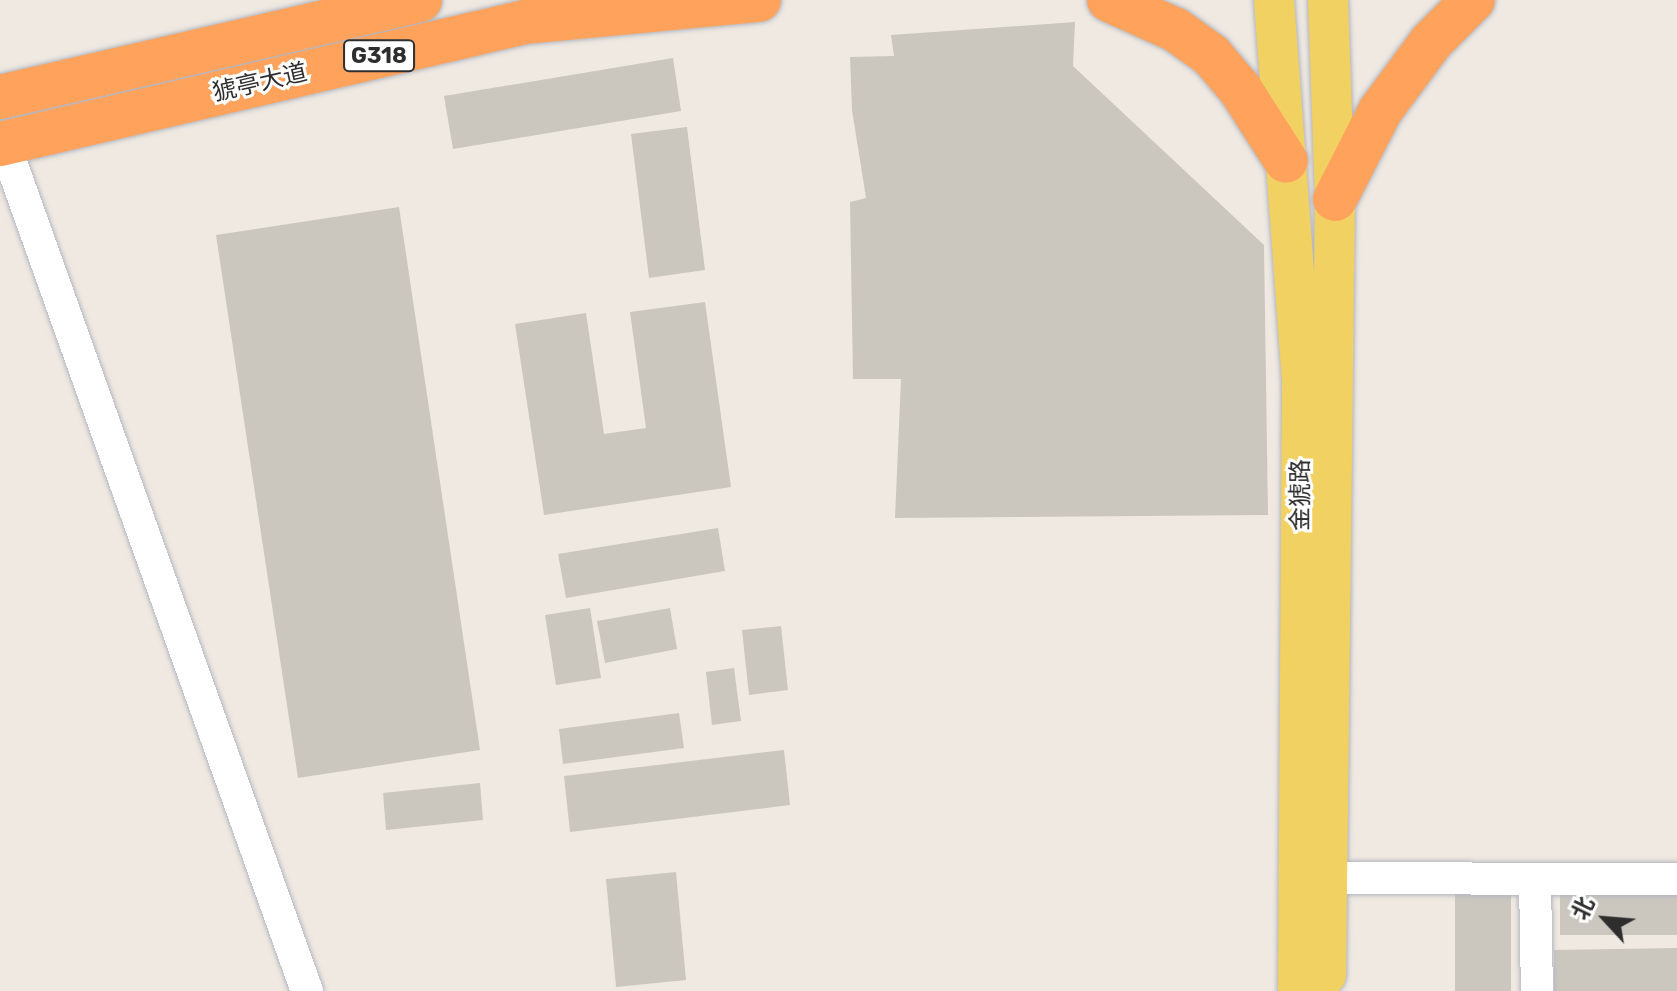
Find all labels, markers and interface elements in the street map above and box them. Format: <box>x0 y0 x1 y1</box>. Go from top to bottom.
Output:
road number: G318 <box>343 38 415 74</box>
street label: 猇亭大道 <box>210 58 310 108</box>
street label: 金猇路 <box>1287 459 1315 531</box>
north arrow <box>1565 879 1645 959</box>
text: 北 <box>1566 892 1600 924</box>

